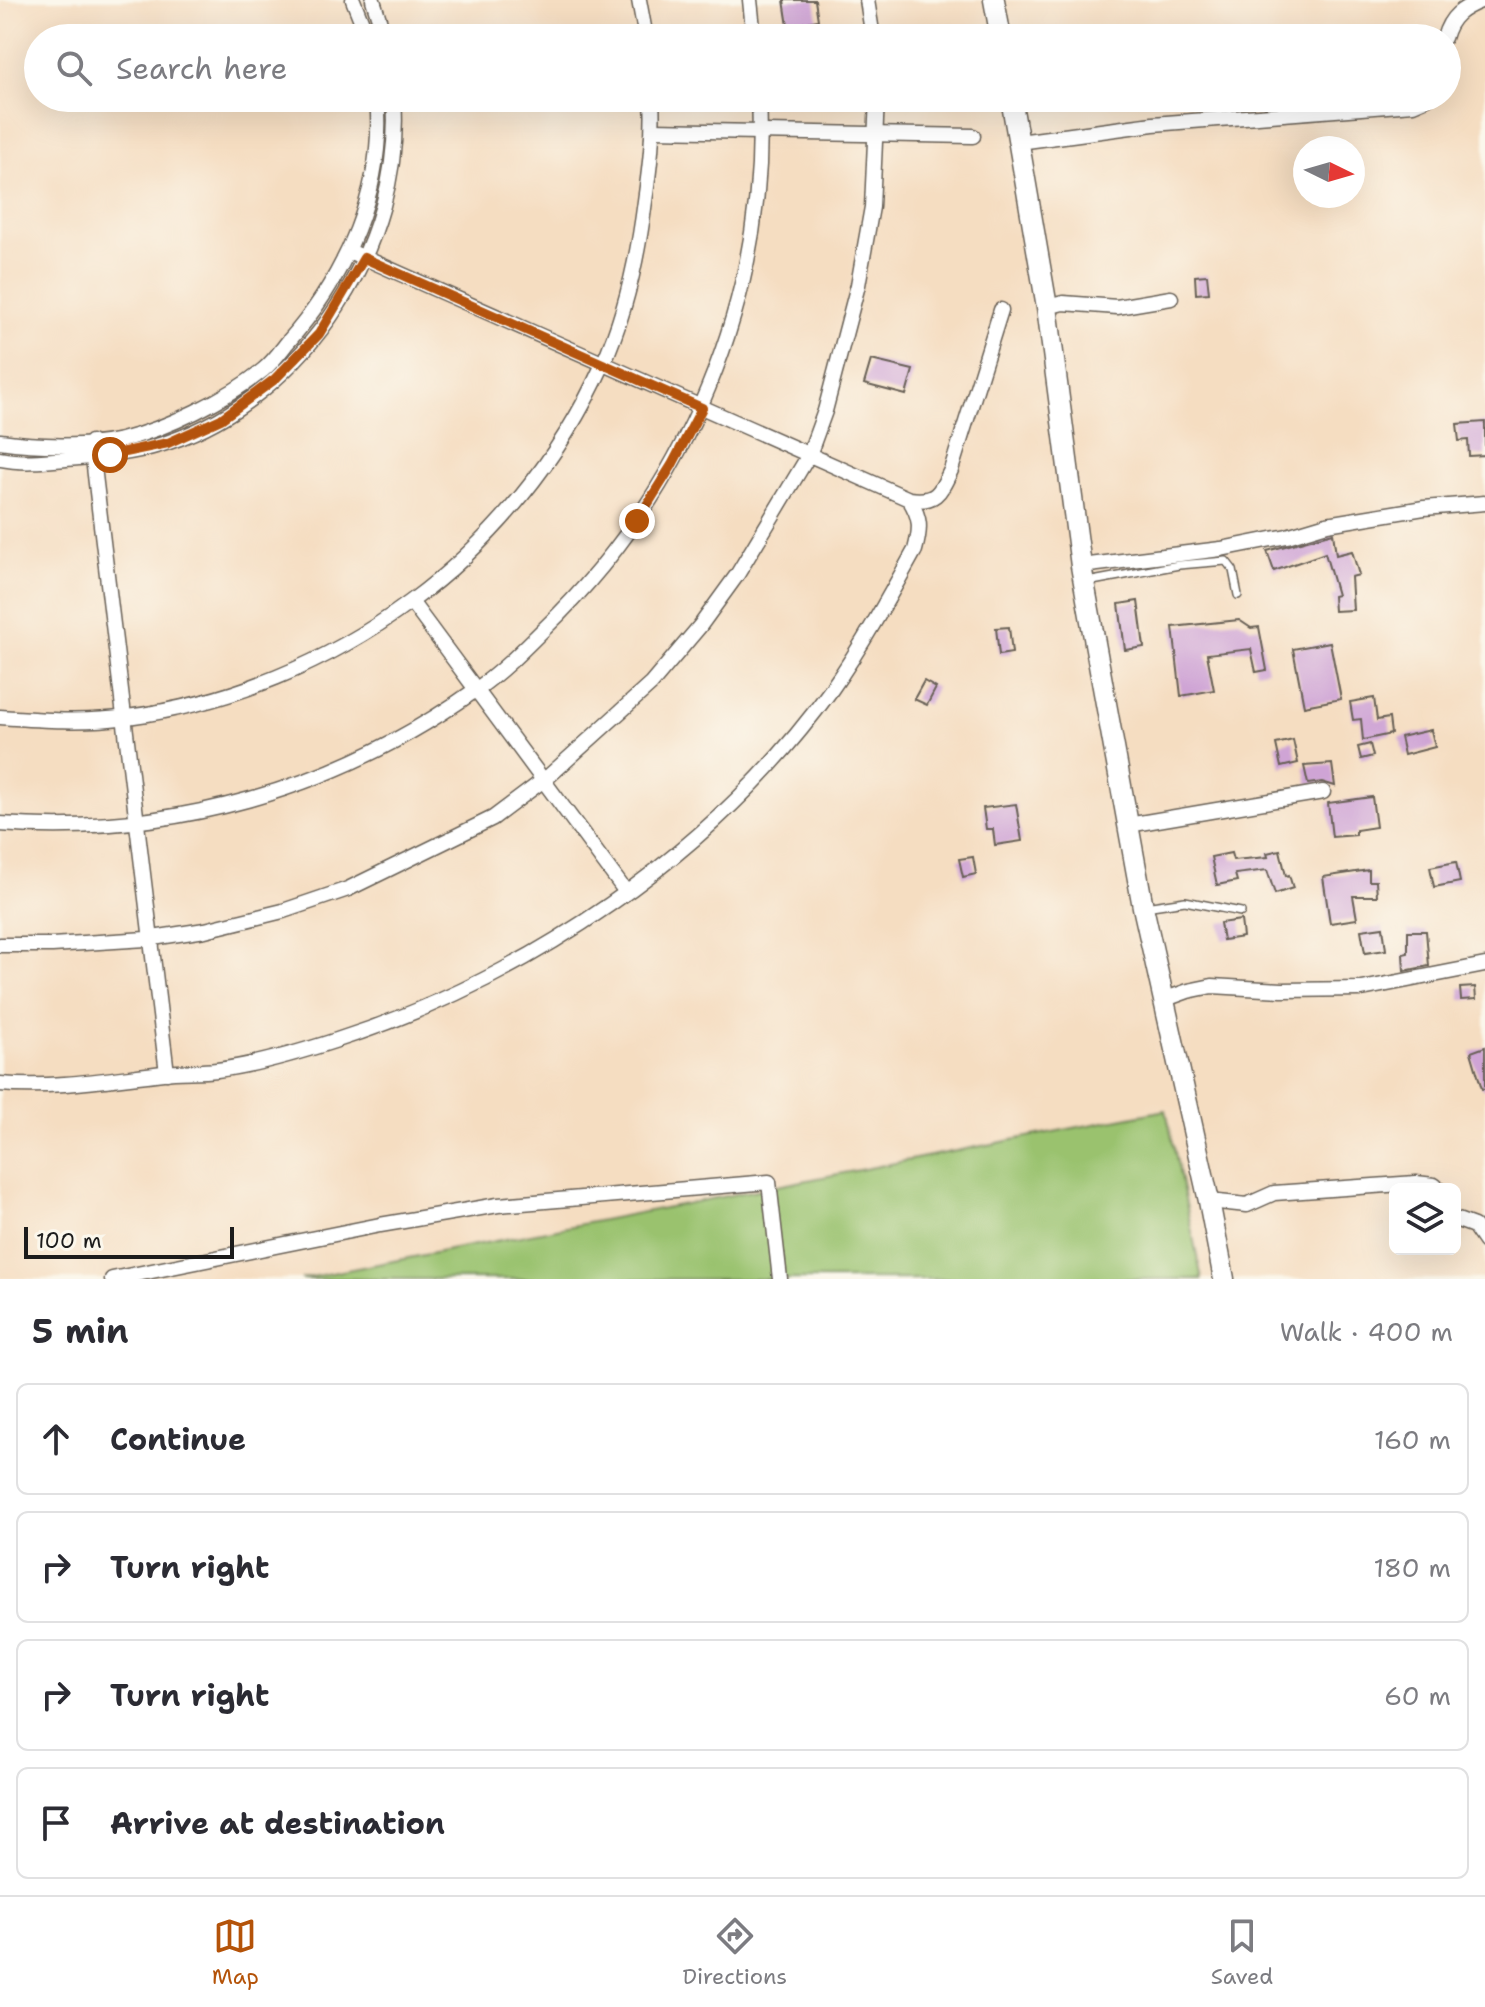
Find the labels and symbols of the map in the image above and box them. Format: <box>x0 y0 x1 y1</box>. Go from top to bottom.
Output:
north arrow <box>1293 136 1365 208</box>
route start <box>92 437 128 473</box>
route end <box>619 503 655 539</box>
scale bar <box>24 1223 234 1259</box>

